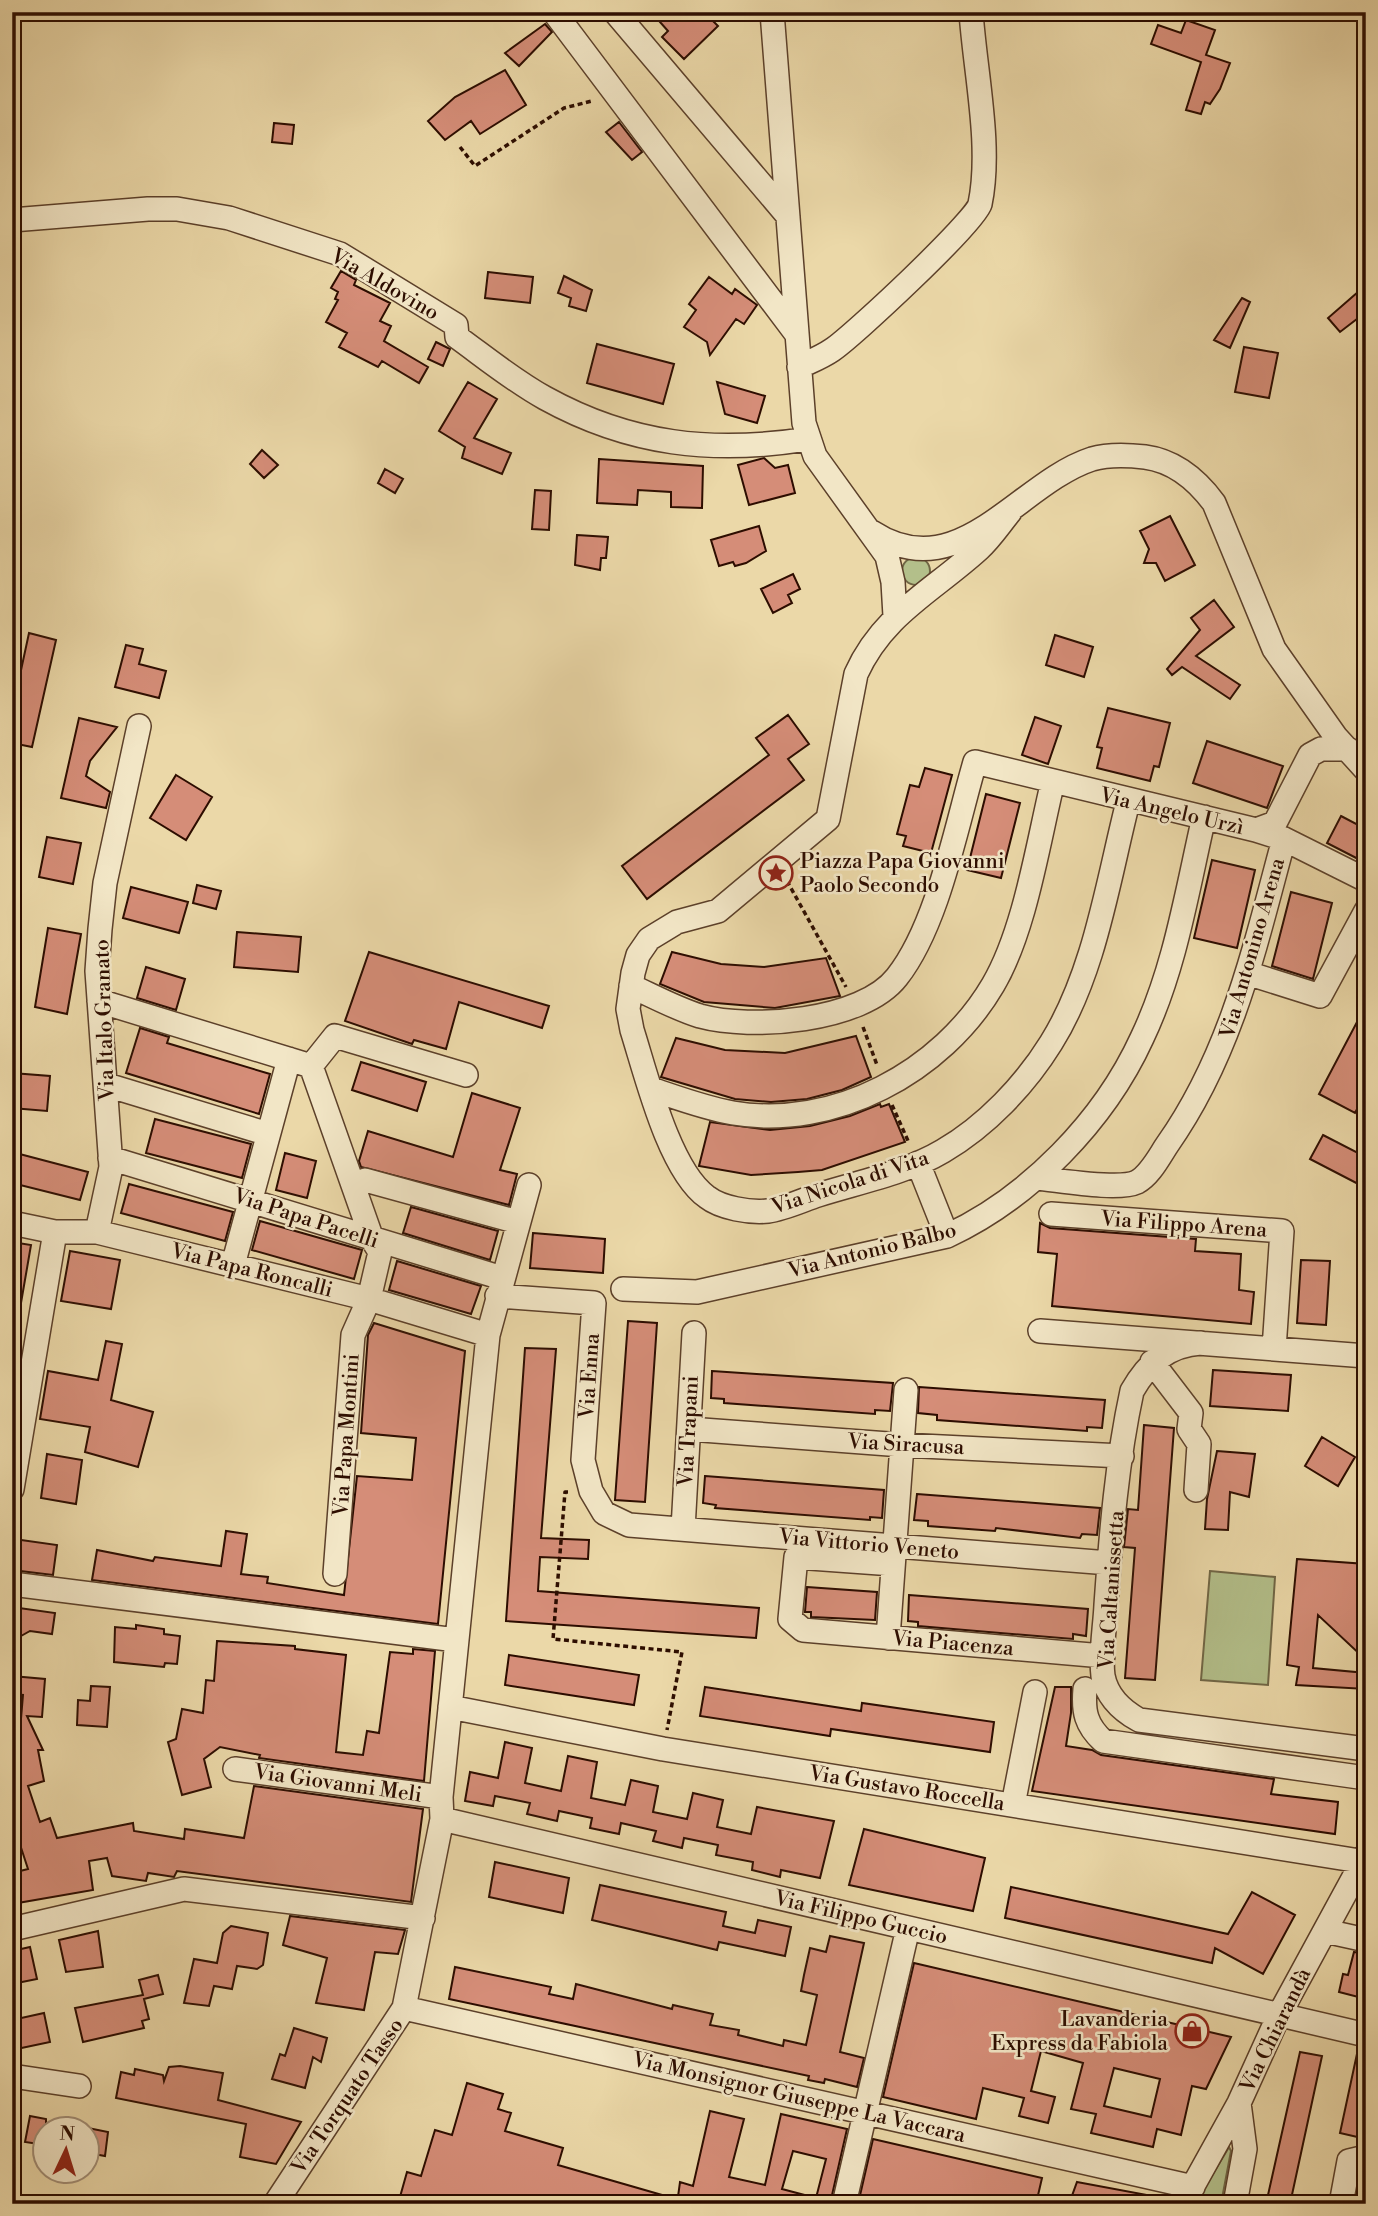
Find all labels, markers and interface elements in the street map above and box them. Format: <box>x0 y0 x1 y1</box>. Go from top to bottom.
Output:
street label: Via Aldovino <box>325 243 444 326</box>
street label: Via Angelo Urzì <box>1096 783 1247 841</box>
place label: Piazza Papa Giovanni Paolo Secondo <box>800 849 1005 899</box>
place icon: Piazza Papa Giovanni Paolo Secondo <box>757 854 795 892</box>
street label: Via Antonino Arena <box>1214 855 1291 1043</box>
street label: Via Italo Granato <box>89 939 121 1102</box>
street label: Via Nicola di Vita <box>767 1145 933 1221</box>
street label: Via Papa Pacelli <box>229 1183 382 1255</box>
street label: Via Filippo Arena <box>1099 1206 1268 1244</box>
street label: Via Antonio Balbo <box>784 1217 959 1285</box>
street label: Via Papa Roncalli <box>167 1238 335 1304</box>
street label: Via Enna <box>574 1332 606 1421</box>
street label: Via Papa Montini <box>328 1353 366 1518</box>
street label: Via Trapani <box>673 1375 705 1488</box>
street label: Via Siracusa <box>846 1429 965 1461</box>
street label: Via Caltanissetta <box>1093 1509 1131 1672</box>
street label: Via Vittorio Veneto <box>777 1524 960 1566</box>
street label: Via Piacenza <box>890 1626 1015 1662</box>
street label: Via Giovanni Meli <box>251 1759 423 1809</box>
street label: Via Gustavo Roccella <box>806 1761 1007 1817</box>
street label: Via Filippo Guccio <box>771 1885 950 1951</box>
street label: Via Chiarandà <box>1234 1964 1317 2098</box>
place label: Lavanderia Express da Fabiola <box>991 2007 1168 2057</box>
shop icon: Lavanderia Express da Fabiola <box>1173 2012 1211 2050</box>
street label: Via Torquato Tasso <box>285 2014 410 2180</box>
street label: Via Monsignor Giuseppe La Vaccara <box>629 2047 968 2149</box>
north arrow <box>32 2114 102 2184</box>
text: N <box>59 2122 75 2147</box>

